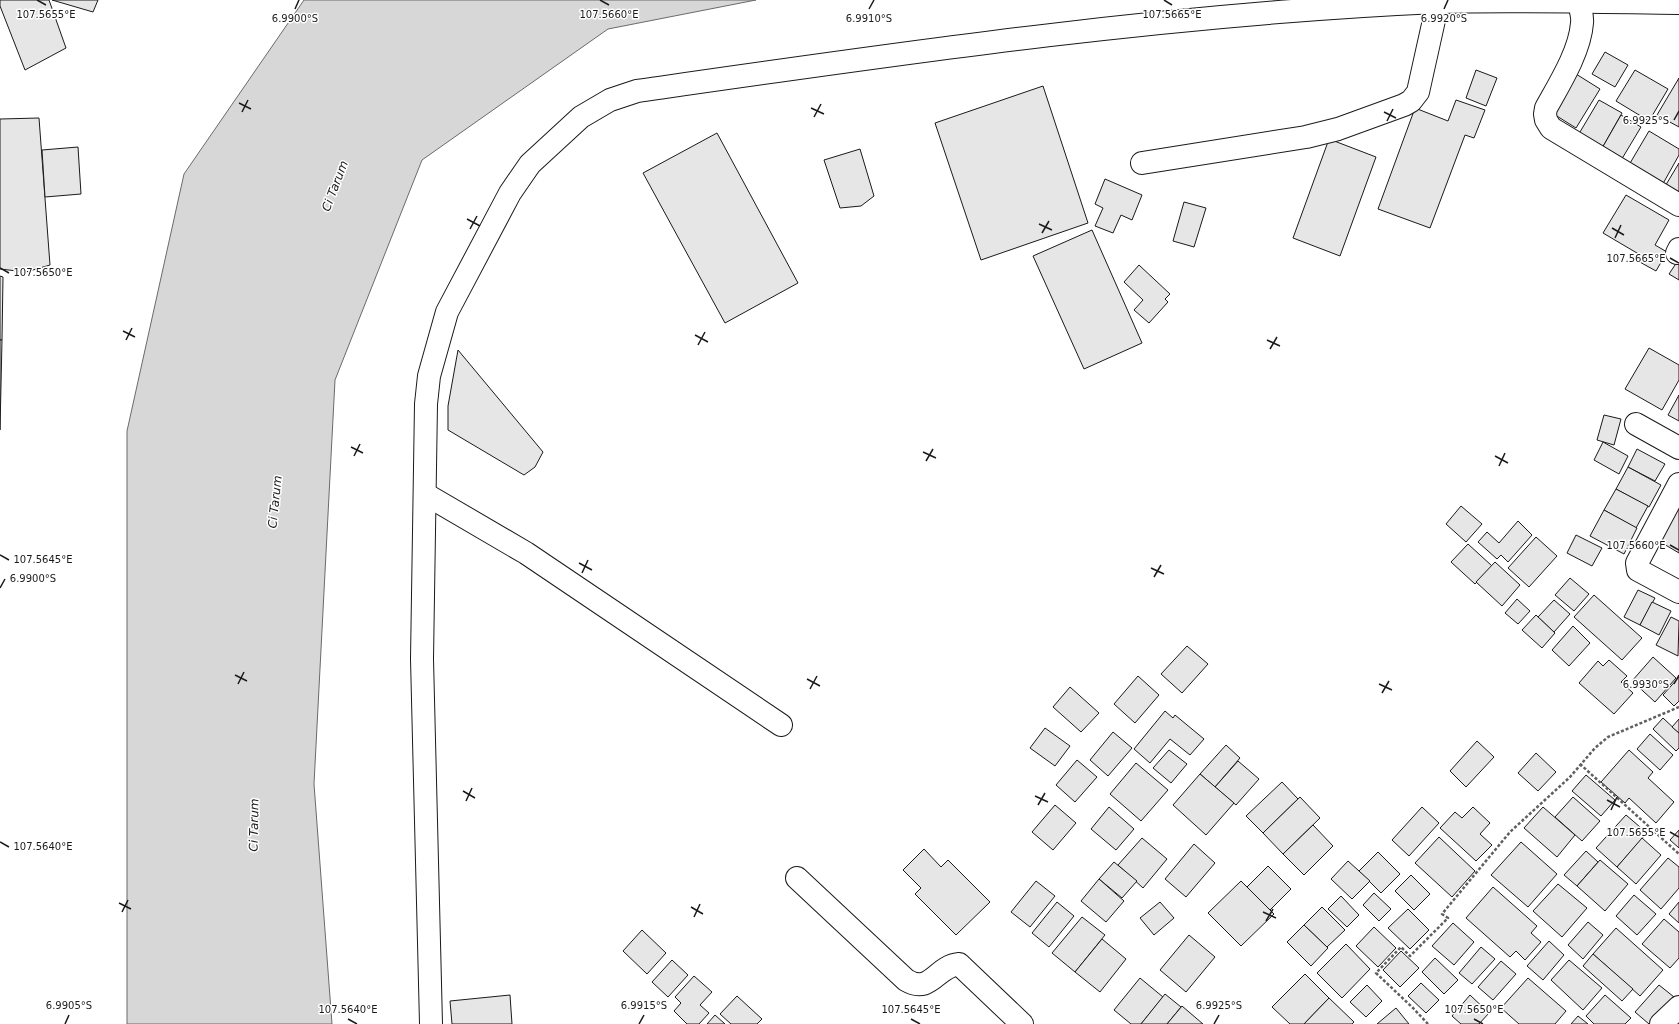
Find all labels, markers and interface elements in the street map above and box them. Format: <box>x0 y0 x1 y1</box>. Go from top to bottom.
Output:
text: 107.5655°E <box>16 9 76 20</box>
text: 107.5660°E <box>579 9 639 20</box>
text: 107.5665°E <box>1142 9 1202 20</box>
text: 6.9900°S <box>272 13 318 24</box>
text: 6.9910°S <box>846 13 892 24</box>
text: 6.9920°S <box>1421 13 1467 24</box>
text: 6.9925°S <box>1623 115 1669 126</box>
water label: Ci Tarum <box>319 159 351 213</box>
text: 107.5665°E <box>1606 253 1666 264</box>
text: 107.5650°E <box>13 267 73 278</box>
water label: Ci Tarum <box>265 475 285 529</box>
text: 107.5660°E <box>1606 540 1666 551</box>
text: 107.5645°E <box>13 554 73 565</box>
text: 6.9900°S <box>10 573 56 584</box>
text: 6.9930°S <box>1623 679 1669 690</box>
water label: Ci Tarum <box>247 798 261 852</box>
text: 107.5655°E <box>1606 827 1666 838</box>
text: 107.5640°E <box>13 841 73 852</box>
text: 6.9905°S <box>46 1000 92 1011</box>
text: 6.9915°S <box>621 1000 667 1011</box>
text: 6.9925°S <box>1196 1000 1242 1011</box>
text: 107.5640°E <box>318 1004 378 1015</box>
text: 107.5645°E <box>881 1004 941 1015</box>
text: 107.5650°E <box>1444 1004 1504 1015</box>

